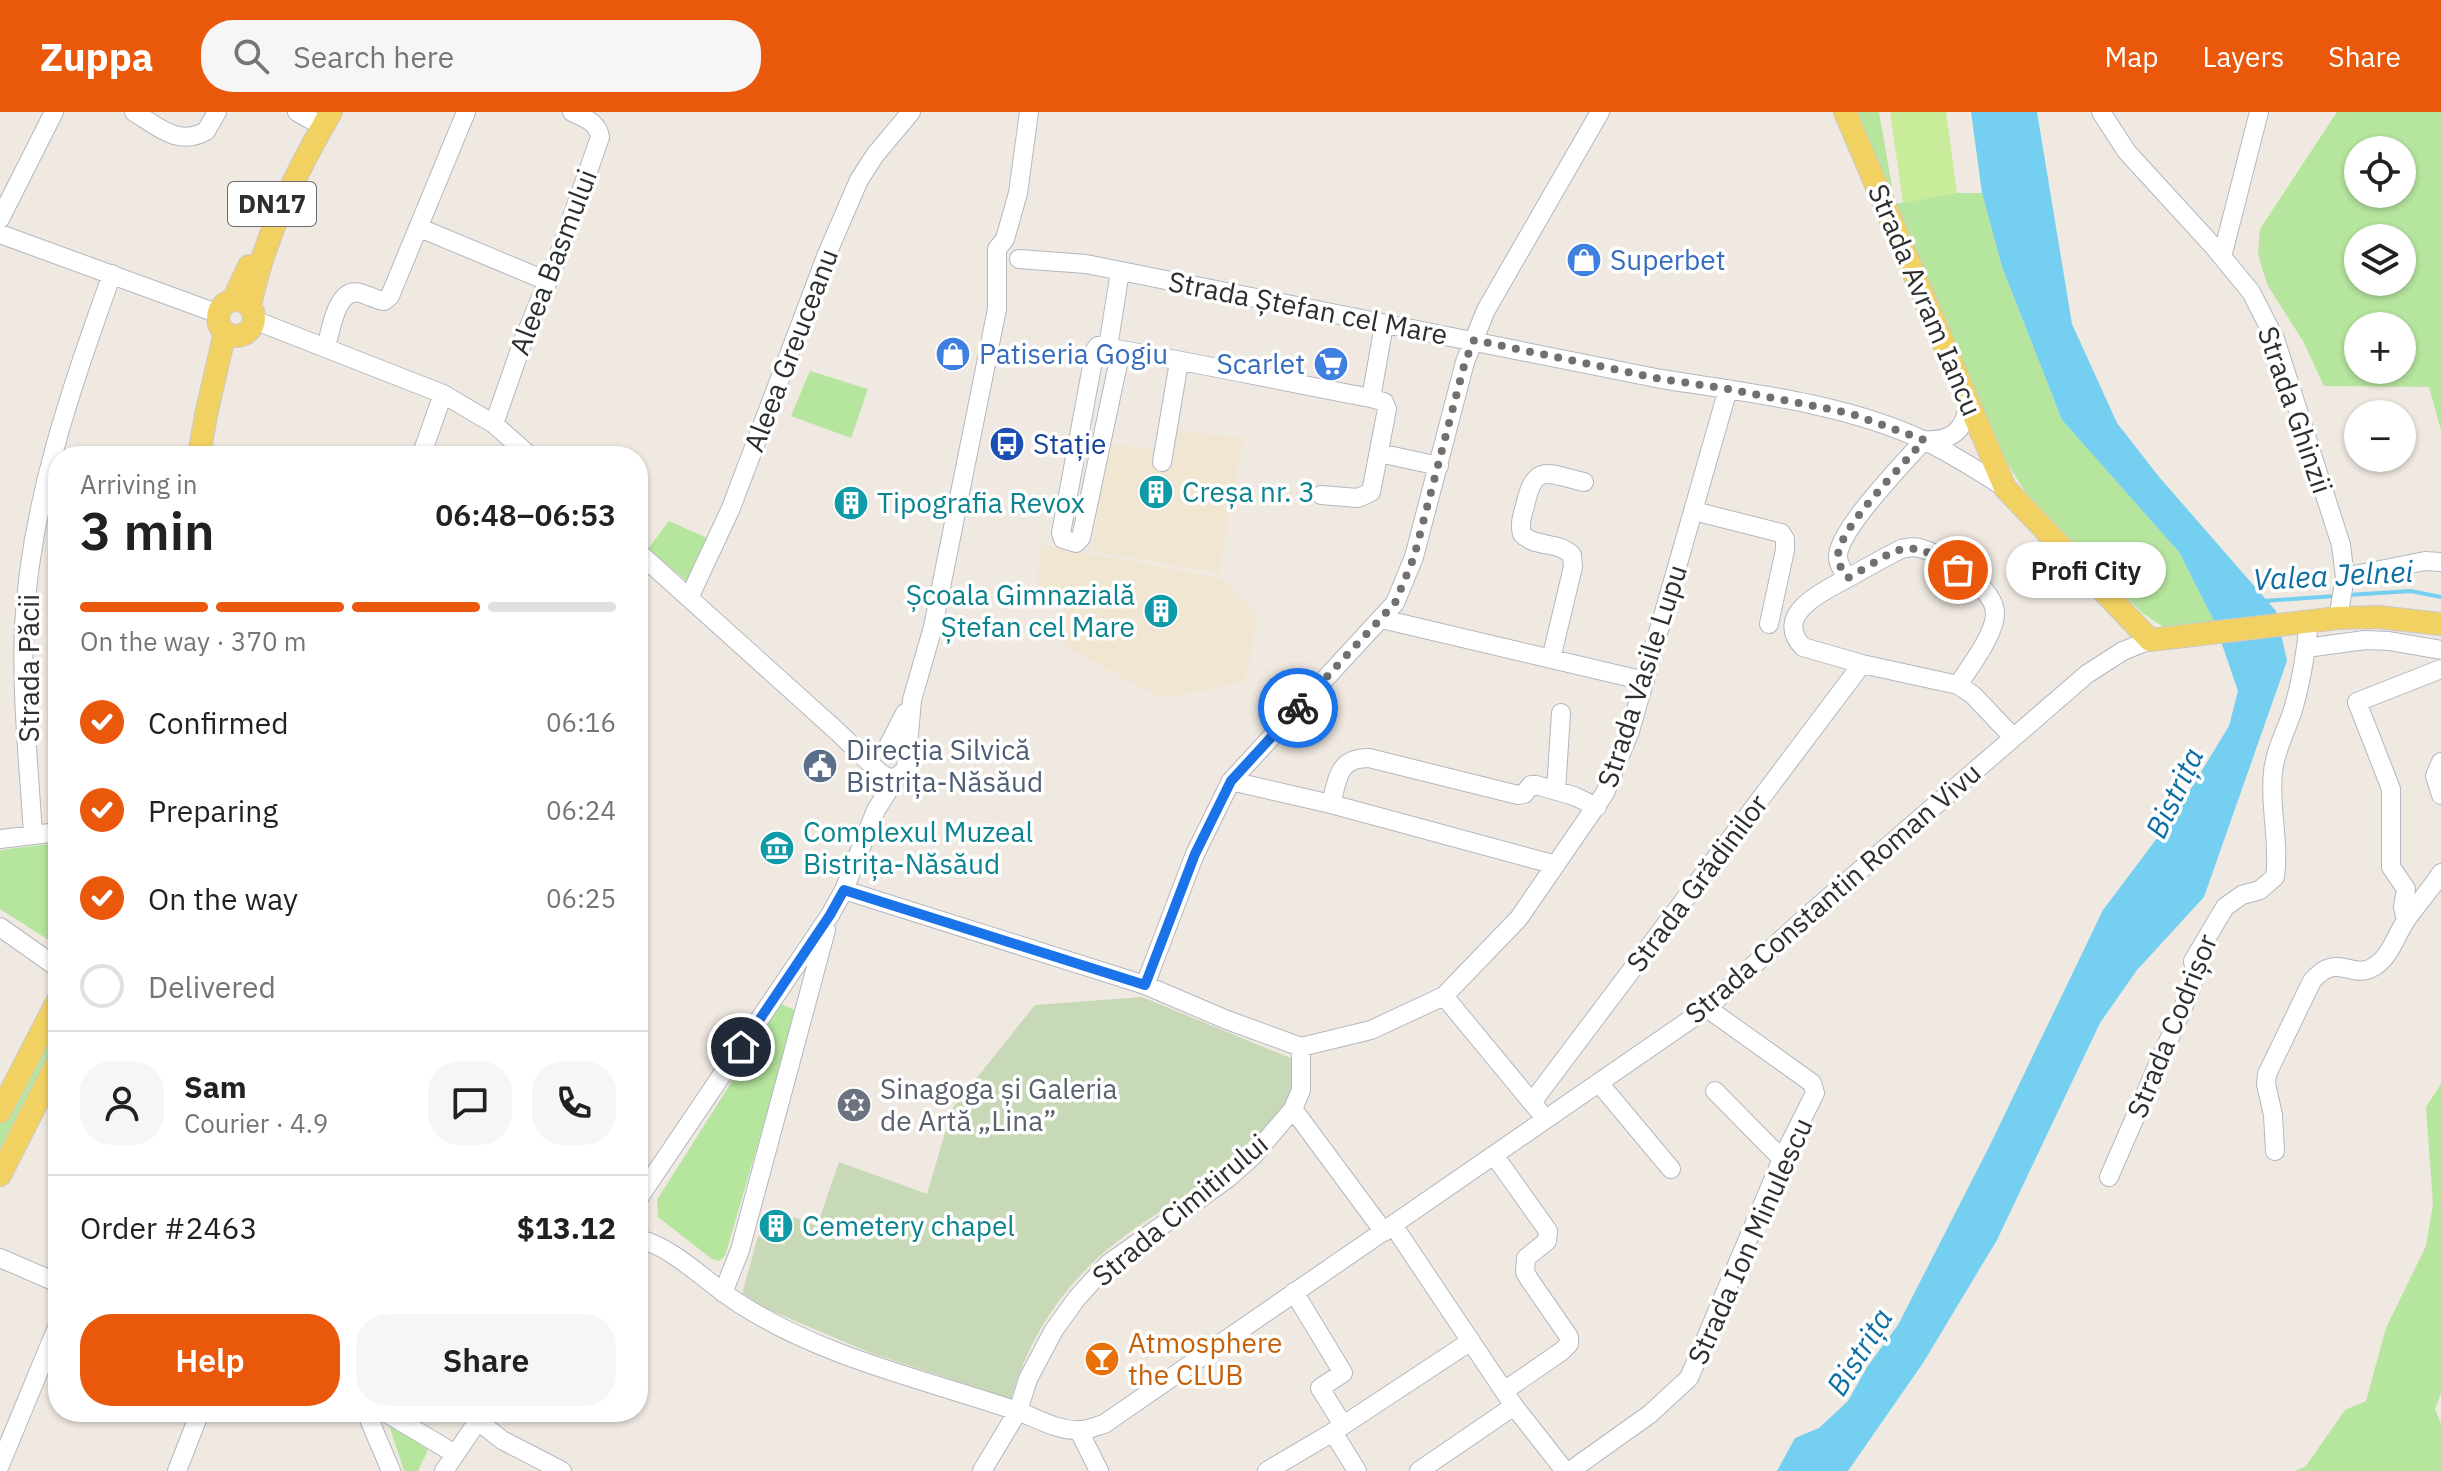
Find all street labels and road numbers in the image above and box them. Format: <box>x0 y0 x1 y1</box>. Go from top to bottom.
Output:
street label: Aleea Basmului <box>500 164 605 360</box>
street label: Strada Avram Iancu <box>1860 178 1991 421</box>
road number: DN17 <box>228 182 316 226</box>
street label: Aleea Greuceanu <box>735 243 846 457</box>
street label: Strada Ștefan cel Mare <box>1165 262 1451 353</box>
street label: Strada Ghinzii <box>2250 321 2341 498</box>
street label: Strada Vasile Lupu <box>1588 560 1695 792</box>
street label: Strada Păcii <box>10 594 47 742</box>
street label: Strada Constantin Roman Vivu <box>1677 754 1988 1031</box>
street label: Strada Grădinilor <box>1618 786 1776 979</box>
street label: Strada Codrișor <box>2118 928 2225 1123</box>
street label: Strada Ion Minulescu <box>1678 1112 1821 1370</box>
street label: Strada Cimitirului <box>1084 1125 1275 1294</box>

